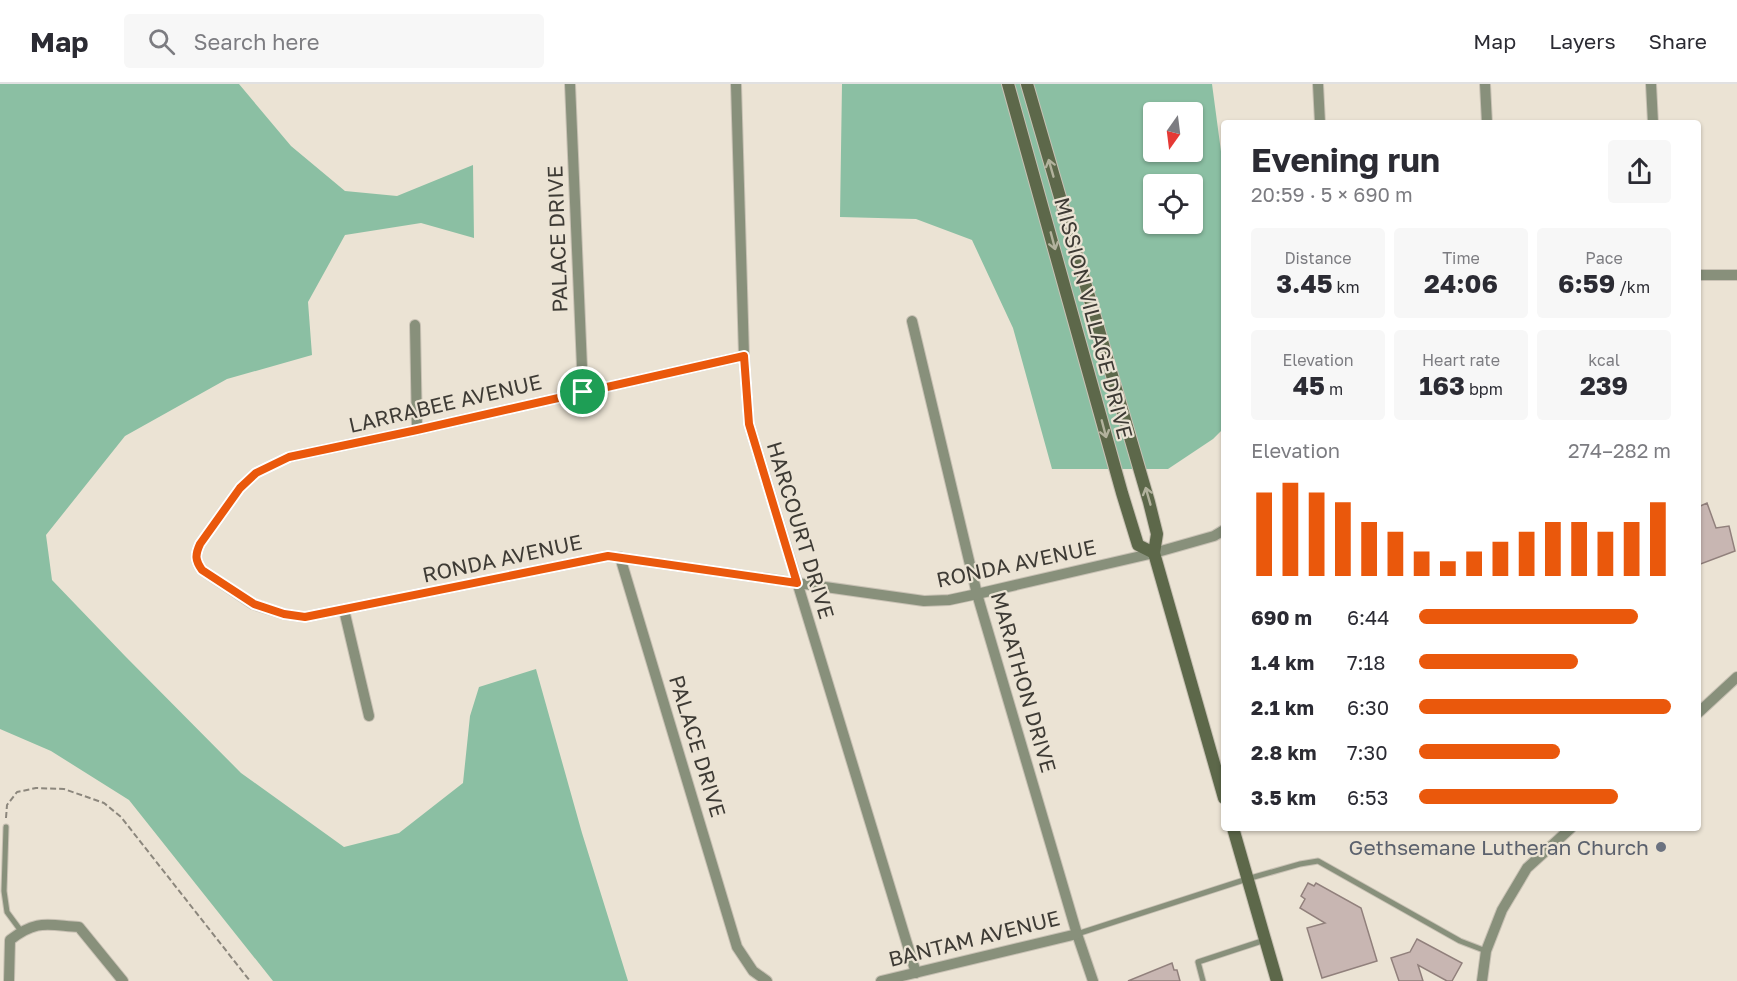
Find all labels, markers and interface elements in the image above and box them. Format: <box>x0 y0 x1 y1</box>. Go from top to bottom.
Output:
search box <box>124 14 544 68</box>
text: Map <box>30 25 88 58</box>
icon: search <box>145 25 178 58</box>
text: Search here <box>193 28 319 55</box>
text: Map <box>1473 28 1516 54</box>
text: Layers <box>1549 28 1616 54</box>
text: Share <box>1649 28 1707 54</box>
north arrow <box>1143 102 1203 162</box>
map controls <box>1143 102 1203 234</box>
text: Evening run <box>1251 140 1440 179</box>
button: share <box>1608 140 1671 203</box>
one-way arrow <box>1045 159 1056 178</box>
street label: PALACE DRIVE <box>541 165 573 313</box>
button: locate <box>1143 174 1203 234</box>
text: 20:59 · 5 × 690 m <box>1251 182 1413 206</box>
street label: MISSION VILLAGE DRIVE <box>1049 194 1139 442</box>
one-way arrow <box>1047 231 1059 250</box>
text: Distance <box>1284 248 1352 268</box>
text: Time <box>1442 248 1480 268</box>
text: Pace <box>1585 248 1623 268</box>
text: 3.45 <box>1276 268 1333 299</box>
text: 24:06 <box>1424 268 1498 299</box>
text: 6:59 <box>1558 268 1615 299</box>
text: km <box>1333 277 1360 297</box>
text: /km <box>1615 277 1650 297</box>
text: Elevation <box>1282 350 1354 370</box>
text: Heart rate <box>1422 350 1500 370</box>
text: kcal <box>1588 350 1620 370</box>
pin <box>557 366 608 417</box>
street label: LARRABEE AVENUE <box>346 368 544 438</box>
text: 45 <box>1293 370 1325 401</box>
text: 163 <box>1419 370 1465 401</box>
text: 239 <box>1580 370 1628 401</box>
icon: arrive <box>566 375 599 408</box>
text: m <box>1325 379 1343 399</box>
text: bpm <box>1465 379 1503 399</box>
one-way arrow <box>1099 420 1110 439</box>
street label: HARCOURT DRIVE <box>762 438 840 622</box>
text: Elevation <box>1251 438 1340 462</box>
text: 274–282 m <box>1568 438 1671 462</box>
one-way arrow <box>1141 487 1153 506</box>
street label: RONDA AVENUE <box>420 528 584 588</box>
street label: RONDA AVENUE <box>934 533 1098 593</box>
street label: MARATHON DRIVE <box>986 589 1062 775</box>
text: 690 m <box>1251 605 1312 629</box>
text: 6:44 <box>1347 605 1390 629</box>
text: 1.4 km <box>1251 650 1314 674</box>
text: 7:18 <box>1347 650 1386 674</box>
street label: PALACE DRIVE <box>664 672 732 820</box>
text: 2.1 km <box>1251 695 1314 719</box>
text: 6:30 <box>1347 695 1389 719</box>
text: 2.8 km <box>1251 740 1317 764</box>
text: 7:30 <box>1347 740 1388 764</box>
text: 3.5 km <box>1251 785 1316 809</box>
text: 6:53 <box>1347 785 1388 809</box>
place label: Gethsemane Lutheran Church <box>1349 834 1649 860</box>
marker: Gethsemane Lutheran Church <box>1654 840 1668 854</box>
street label: BANTAM AVENUE <box>886 904 1062 972</box>

